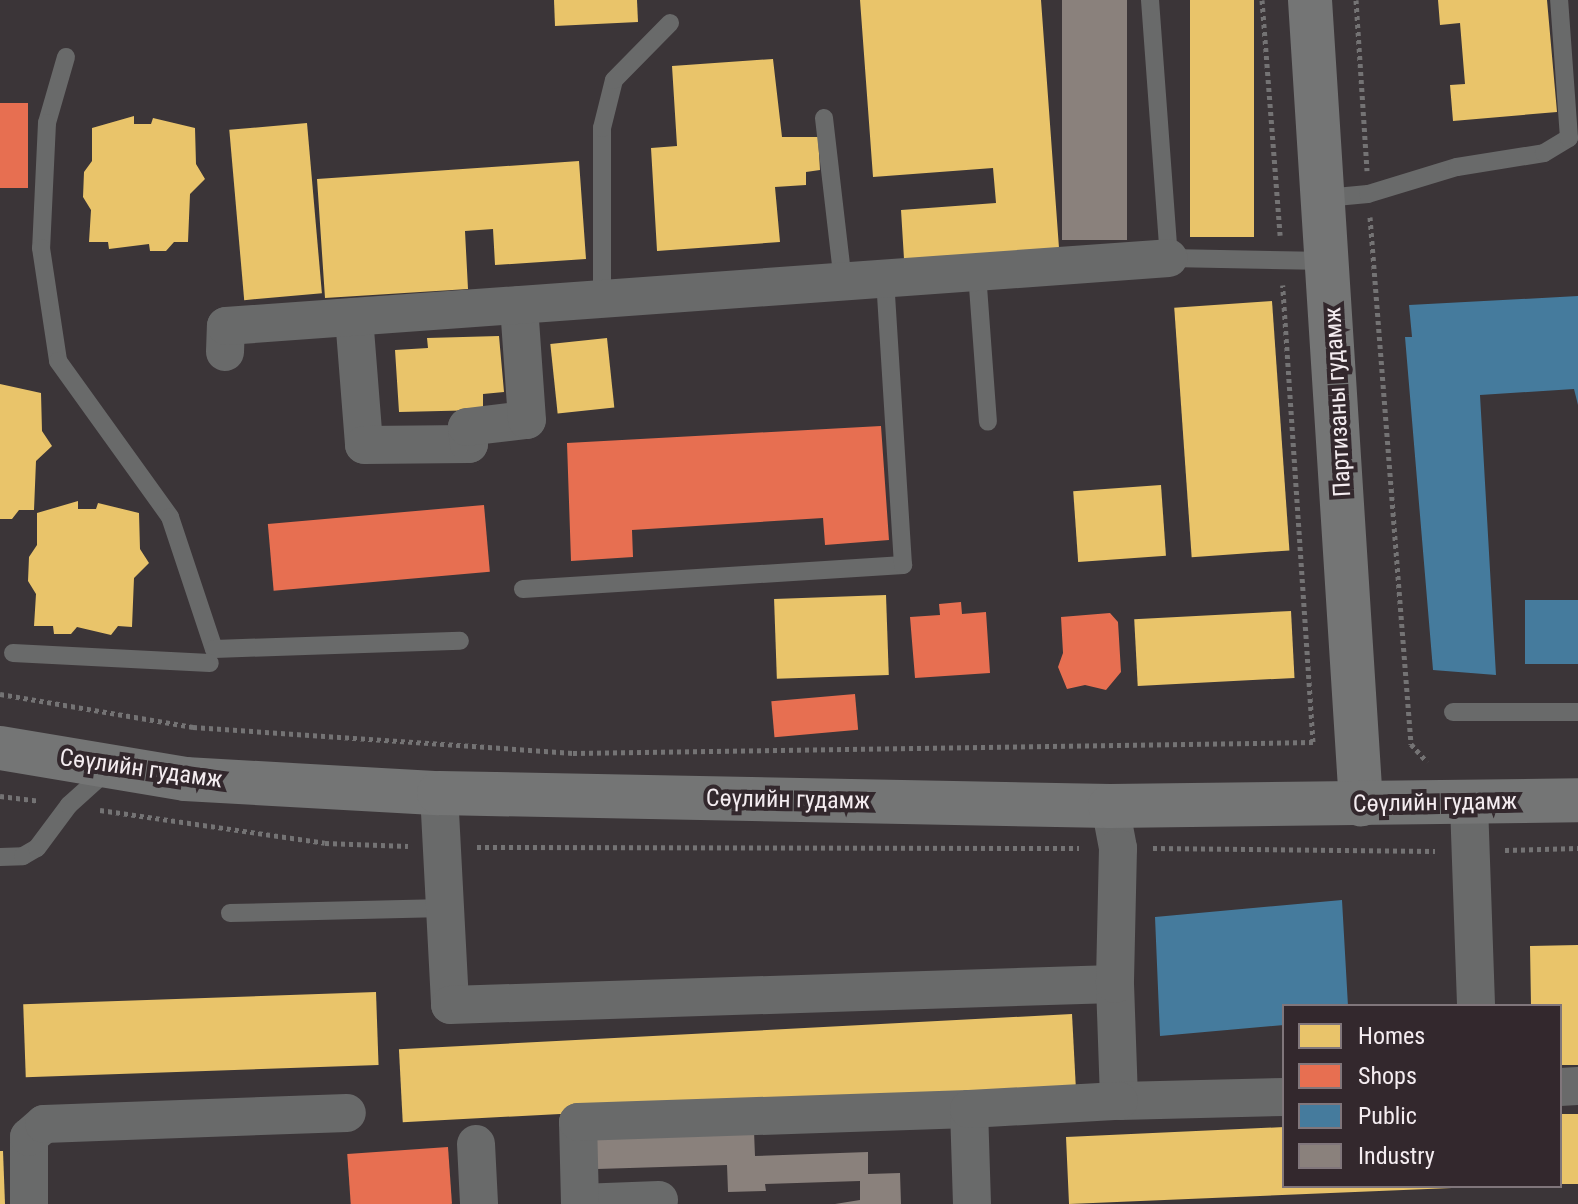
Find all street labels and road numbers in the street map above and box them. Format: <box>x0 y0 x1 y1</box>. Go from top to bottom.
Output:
street label: Партизаны гудамж <box>1319 306 1357 498</box>
street label: Сөүлийн гудамж <box>58 743 224 795</box>
street label: Сөүлийн гудамж <box>706 784 870 816</box>
street label: Сөүлийн гудамж <box>1353 787 1517 819</box>

